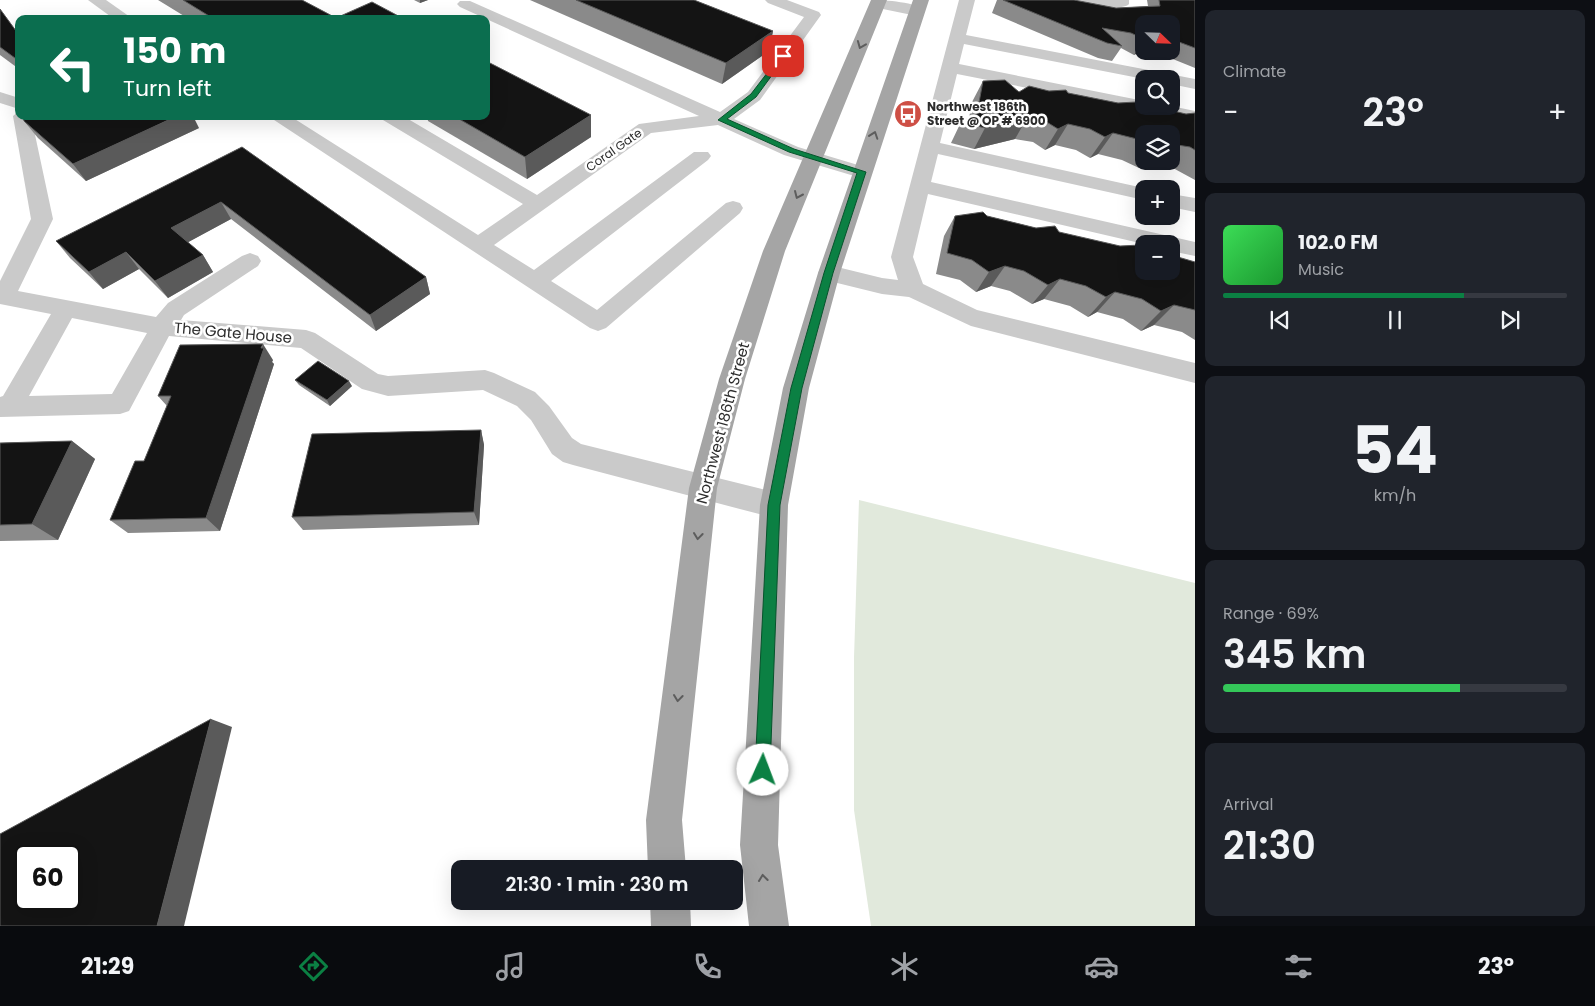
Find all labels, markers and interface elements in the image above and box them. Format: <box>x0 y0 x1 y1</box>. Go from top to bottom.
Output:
north arrow <box>1135 15 1180 60</box>
map controls <box>1135 15 1180 280</box>
text: 150 m <box>123 26 226 75</box>
icon: left <box>40 35 105 100</box>
pin <box>762 35 804 77</box>
one-way arrow <box>856 40 867 49</box>
icon: arrive <box>769 42 797 70</box>
text: Climate <box>1223 60 1286 83</box>
button: search <box>1135 70 1180 115</box>
text: Turn left <box>123 73 211 104</box>
text: 23° <box>1362 86 1424 139</box>
text: − <box>1223 93 1238 132</box>
text: + <box>1548 93 1567 132</box>
place label: Northwest 186th Street @ OP # 6900 <box>927 98 1046 129</box>
bus stop icon: Northwest 186th Street @ OP # 6900 <box>893 99 923 129</box>
street label: Coral Gate <box>582 124 645 175</box>
button: layers <box>1135 125 1180 170</box>
one-way arrow <box>868 131 878 139</box>
button: + <box>1135 180 1180 225</box>
one-way arrow <box>793 190 804 199</box>
text: 102.0 FM <box>1298 229 1378 256</box>
button: − <box>1135 235 1180 280</box>
text: Music <box>1298 258 1344 281</box>
icon: previous <box>1266 306 1294 334</box>
icon: pause <box>1381 306 1409 334</box>
icon: next <box>1496 306 1524 334</box>
street label: The Gate House <box>173 317 293 348</box>
street label: Northwest 186th Street <box>691 340 754 506</box>
text: 54 <box>1352 405 1438 496</box>
text: km/h <box>1374 484 1416 507</box>
one-way arrow <box>693 533 704 541</box>
text: Range · 69% <box>1223 602 1319 625</box>
text: 345 km <box>1223 628 1366 681</box>
one-way arrow <box>674 693 684 702</box>
position arrow <box>736 743 788 795</box>
text: Arrival <box>1223 793 1273 816</box>
text: 21:30 <box>1223 819 1316 872</box>
speed limit sign: 60 <box>15 845 80 910</box>
text: 21:30 · 1 min · 230 m <box>506 871 688 898</box>
one-way arrow <box>758 873 769 881</box>
icon: directions <box>296 949 331 984</box>
icon: music <box>493 949 528 984</box>
icon: phone <box>690 949 725 984</box>
icon: climate <box>887 949 922 984</box>
icon: car <box>1084 949 1119 984</box>
icon: filters <box>1281 949 1316 984</box>
text: 21:29 <box>81 951 134 982</box>
text: 23° <box>1478 951 1514 982</box>

